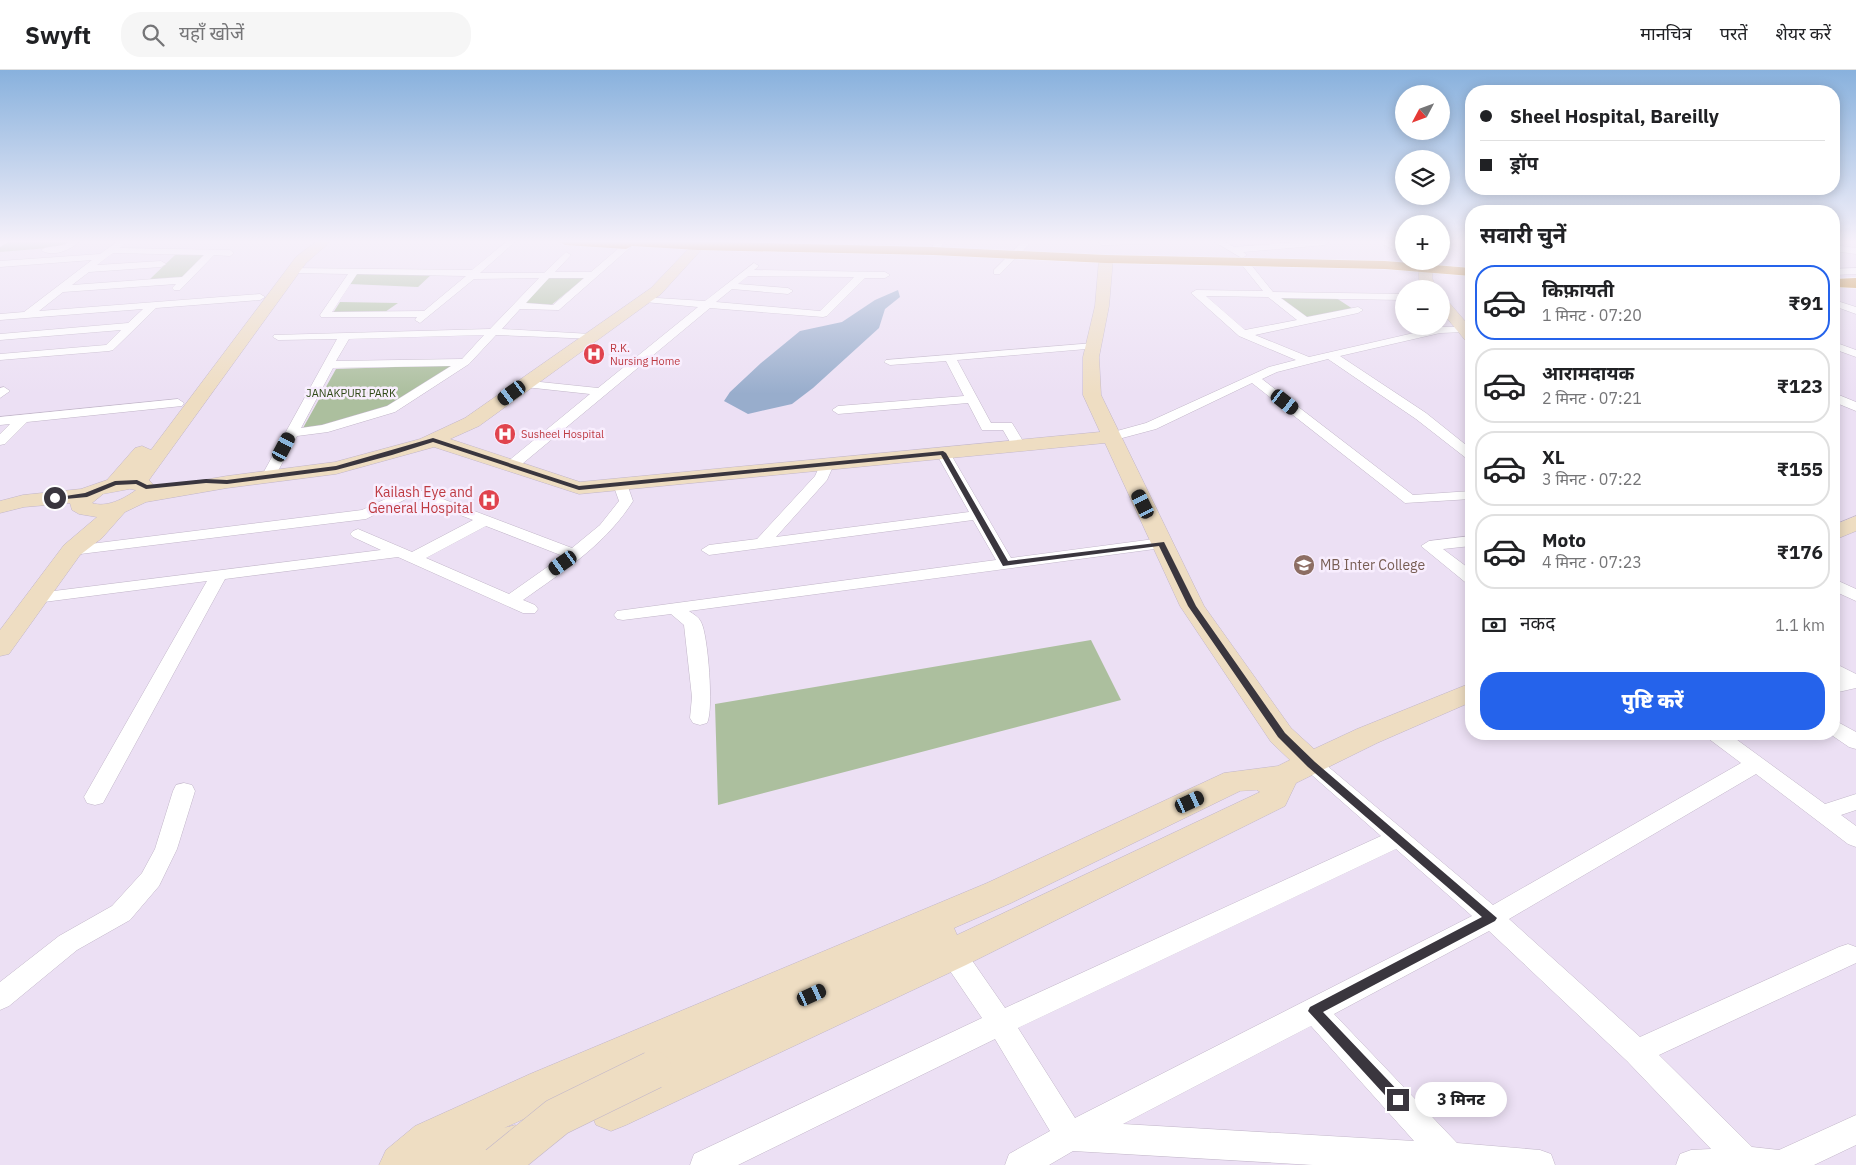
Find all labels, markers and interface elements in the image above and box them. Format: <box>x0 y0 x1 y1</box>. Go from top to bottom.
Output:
search box <box>121 12 471 57</box>
text: Swyft <box>25 19 91 51</box>
icon: search <box>139 21 167 49</box>
text: यहाँ खोजें <box>179 21 244 45</box>
text: मानचित्र <box>1640 22 1692 45</box>
text: परतें <box>1720 22 1748 45</box>
text: शेयर करें <box>1776 22 1831 45</box>
north arrow <box>1395 85 1450 140</box>
map controls <box>1395 85 1450 335</box>
text: Sheel Hospital, Bareilly <box>1510 104 1719 128</box>
button: layers <box>1395 150 1450 205</box>
text: ड्रॉप <box>1510 151 1538 175</box>
button: + <box>1395 215 1450 270</box>
text: सवारी चुनें <box>1480 220 1566 249</box>
text: किफ़ायती <box>1542 278 1614 302</box>
button: − <box>1395 280 1450 335</box>
icon: car <box>1482 280 1527 325</box>
text: ₹91 <box>1788 291 1823 315</box>
text: 1 मिनट · 07:20 <box>1542 305 1642 325</box>
place label: R.K. Nursing Home <box>610 341 680 368</box>
hospital icon: R.K. Nursing Home <box>582 342 606 366</box>
text: आरामदायक <box>1542 361 1634 385</box>
icon: car <box>1482 363 1527 408</box>
text: ₹123 <box>1777 374 1823 398</box>
car <box>495 378 528 408</box>
park label: JANAKPURI PARK <box>306 386 396 400</box>
car <box>1268 387 1301 417</box>
text: 2 मिनट · 07:21 <box>1542 388 1642 408</box>
hospital icon: Susheel Hospital <box>493 422 517 446</box>
place label: Susheel Hospital <box>521 427 604 441</box>
car <box>270 430 297 464</box>
text: XL <box>1542 445 1565 469</box>
icon: car <box>1482 446 1527 491</box>
text: ₹155 <box>1777 457 1823 481</box>
text: 3 मिनट · 07:22 <box>1542 469 1642 489</box>
place label: Kailash Eye and General Hospital <box>368 483 473 517</box>
route start <box>44 487 66 509</box>
car <box>1129 487 1156 521</box>
hospital icon: Kailash Eye and General Hospital <box>477 488 501 512</box>
text: Moto <box>1542 528 1586 552</box>
icon: car <box>1482 529 1527 574</box>
text: ₹176 <box>1777 540 1823 564</box>
car <box>546 548 579 578</box>
text: 4 मिनट · 07:23 <box>1542 552 1642 572</box>
school or university icon: MB Inter College <box>1292 553 1316 577</box>
place label: MB Inter College <box>1320 556 1425 574</box>
icon: cash <box>1480 611 1508 639</box>
text: नकद <box>1520 611 1555 635</box>
text: 1.1 km <box>1775 615 1825 635</box>
button: पुष्टि करें <box>1480 672 1825 730</box>
car <box>1173 789 1206 815</box>
car <box>795 982 828 1008</box>
callout: 3 मिनट <box>1416 1082 1508 1118</box>
route end <box>1387 1089 1409 1111</box>
text: 3 मिनट <box>1437 1089 1485 1109</box>

